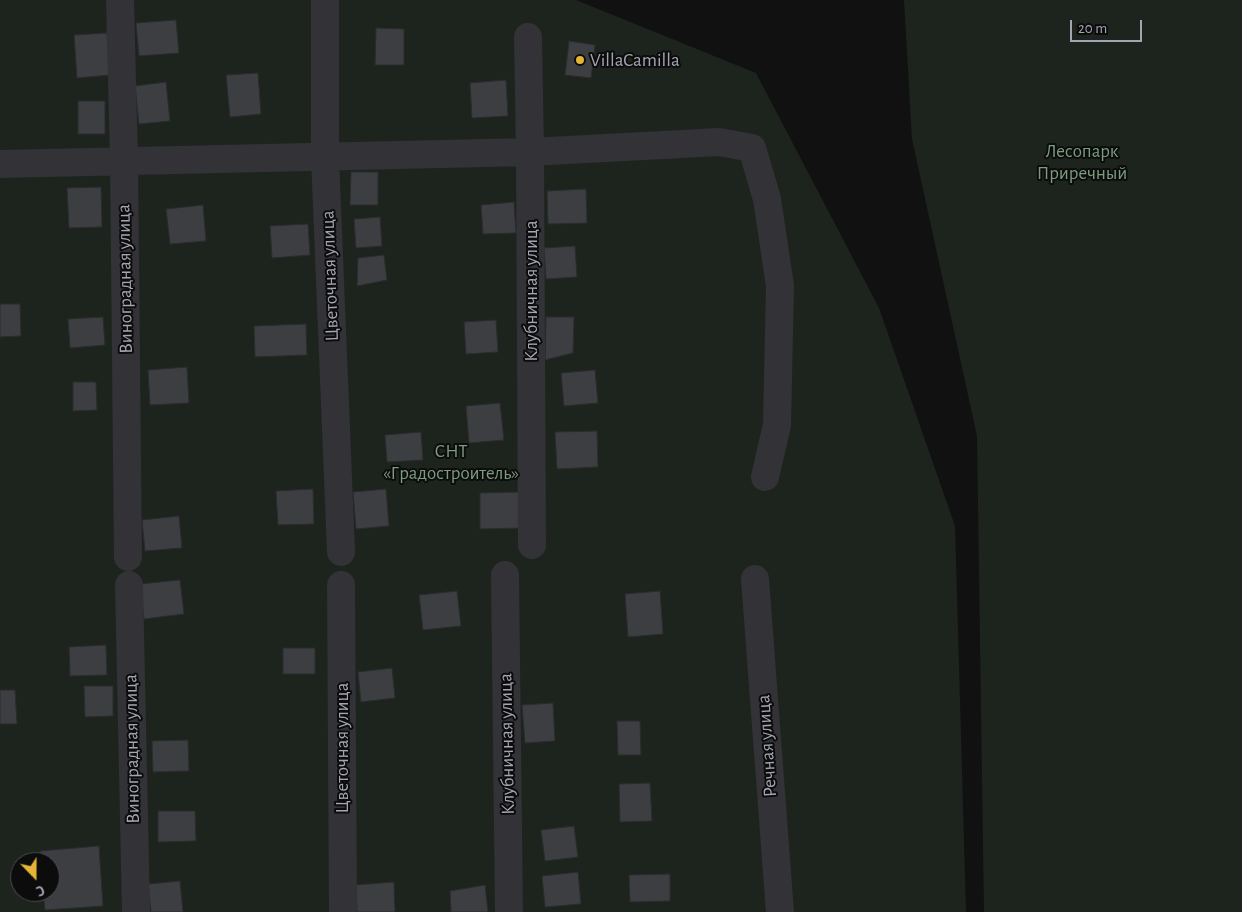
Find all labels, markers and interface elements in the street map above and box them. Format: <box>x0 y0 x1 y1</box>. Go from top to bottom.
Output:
scale bar <box>1072 10 1144 42</box>
text: 20 m <box>1078 21 1107 36</box>
place label: VillaCamilla <box>590 49 680 71</box>
marker: VillaCamilla <box>574 54 586 66</box>
park label: Лесопарк Приречный <box>1037 140 1127 184</box>
street label: Виноградная улица <box>112 204 138 354</box>
street label: Цветочная улица <box>316 210 344 342</box>
street label: Клубничная улица <box>520 220 542 362</box>
park label: СНТ «Градостроитель» <box>383 440 519 484</box>
street label: Клубничная улица <box>494 673 520 815</box>
street label: Виноградная улица <box>119 674 145 824</box>
street label: Цветочная улица <box>331 683 353 813</box>
street label: Речная улица <box>752 694 782 798</box>
north arrow <box>10 852 60 902</box>
text: С <box>34 882 46 898</box>

